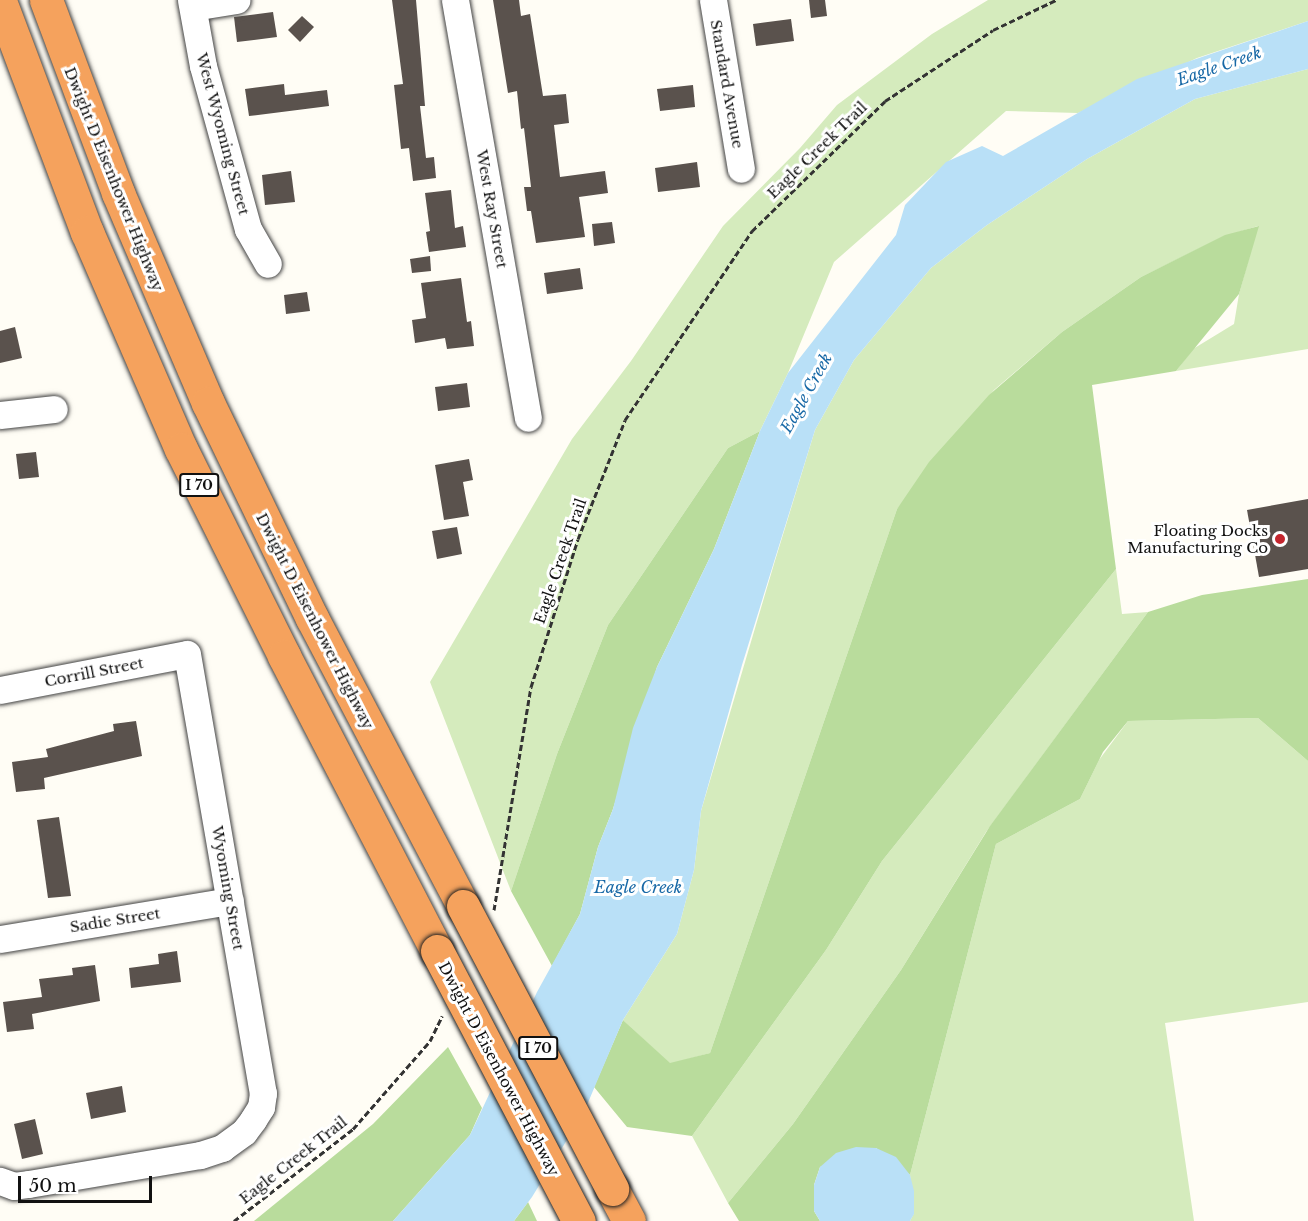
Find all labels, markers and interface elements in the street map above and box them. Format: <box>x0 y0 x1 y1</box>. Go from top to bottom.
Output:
street label: Standard Avenue <box>707 18 747 150</box>
water label: Eagle Creek <box>1174 43 1264 89</box>
street label: West Wyoming Street <box>193 51 253 217</box>
street label: Dwight D Eisenhower Highway <box>61 64 167 294</box>
street label: Eagle Creek Trail <box>763 98 871 202</box>
street label: West Ray Street <box>473 148 511 270</box>
water label: Eagle Creek <box>776 350 836 436</box>
road number: I 70 <box>178 474 220 496</box>
street label: Eagle Creek Trail <box>530 496 590 626</box>
street label: Dwight D Eisenhower Highway <box>252 510 378 732</box>
place label: Floating Docks Manufacturing Co <box>1127 521 1268 556</box>
marker: Floating Docks Manufacturing Co <box>1273 532 1287 546</box>
street label: Corrill Street <box>43 654 145 690</box>
street label: Wyoming Street <box>208 824 248 952</box>
water label: Eagle Creek <box>594 877 682 897</box>
street label: Sadie Street <box>69 904 161 936</box>
street label: Dwight D Eisenhower Highway <box>435 959 563 1179</box>
road number: I 70 <box>517 1037 559 1059</box>
street label: Eagle Creek Trail <box>235 1112 351 1208</box>
scale bar <box>21 1164 154 1202</box>
text: 50 m <box>29 1175 77 1197</box>

